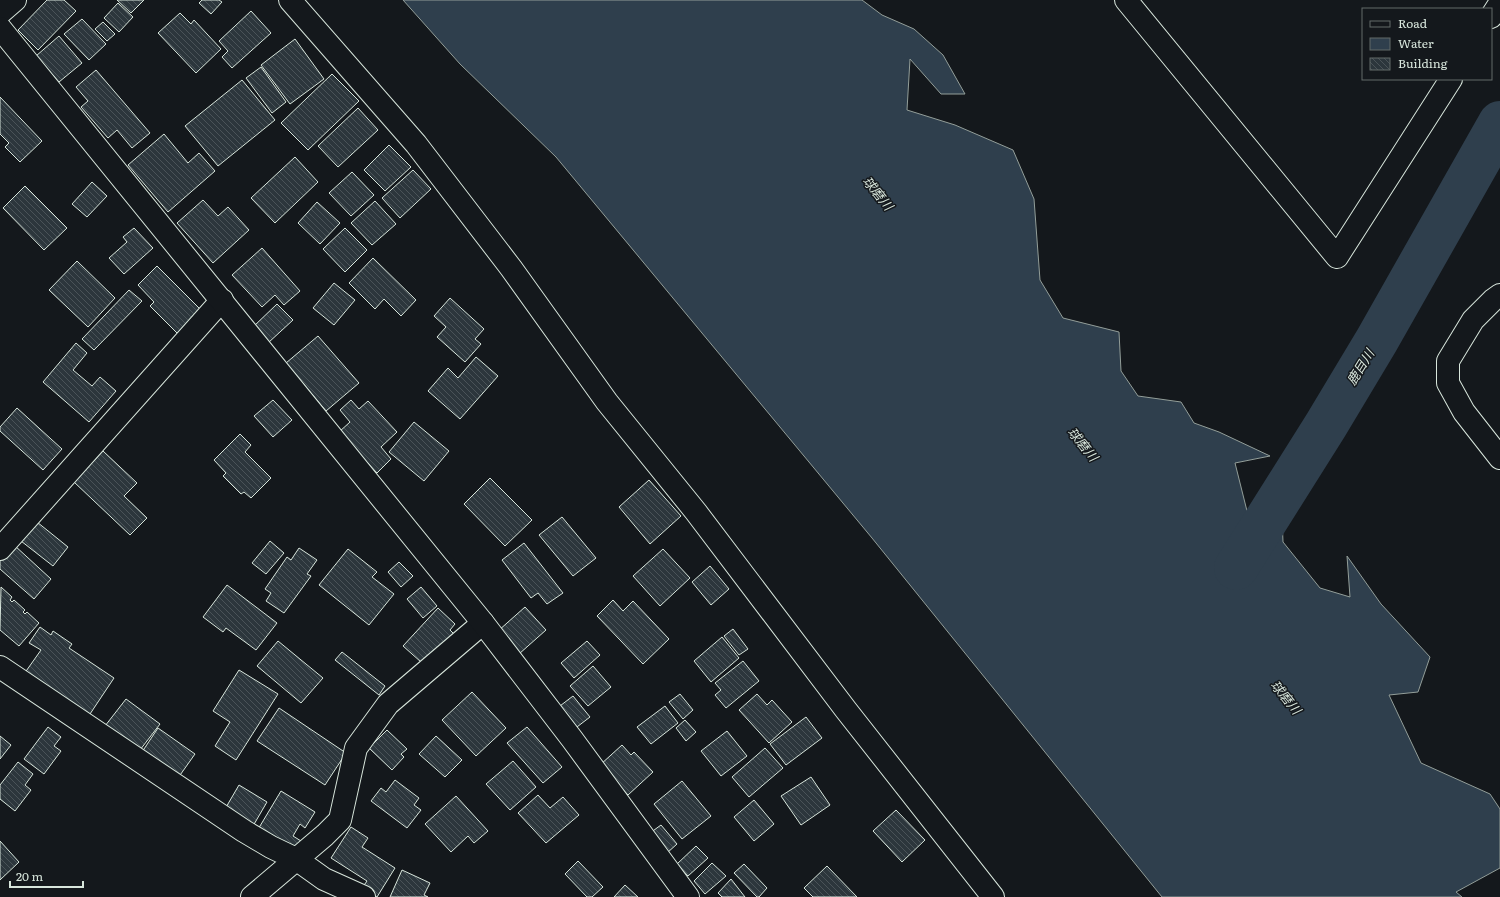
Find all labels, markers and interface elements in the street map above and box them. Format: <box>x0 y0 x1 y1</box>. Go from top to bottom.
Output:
legend <box>1362 8 1492 80</box>
text: Road <box>1398 14 1428 32</box>
text: Water <box>1398 34 1434 52</box>
text: Building <box>1398 54 1448 72</box>
water label: 球磨川 <box>859 172 899 215</box>
water label: 鹿目川 <box>1341 343 1379 388</box>
water label: 球磨川 <box>1064 423 1104 466</box>
water label: 球磨川 <box>1267 676 1307 719</box>
scale bar <box>10 863 83 889</box>
text: 20 m <box>16 867 43 885</box>

